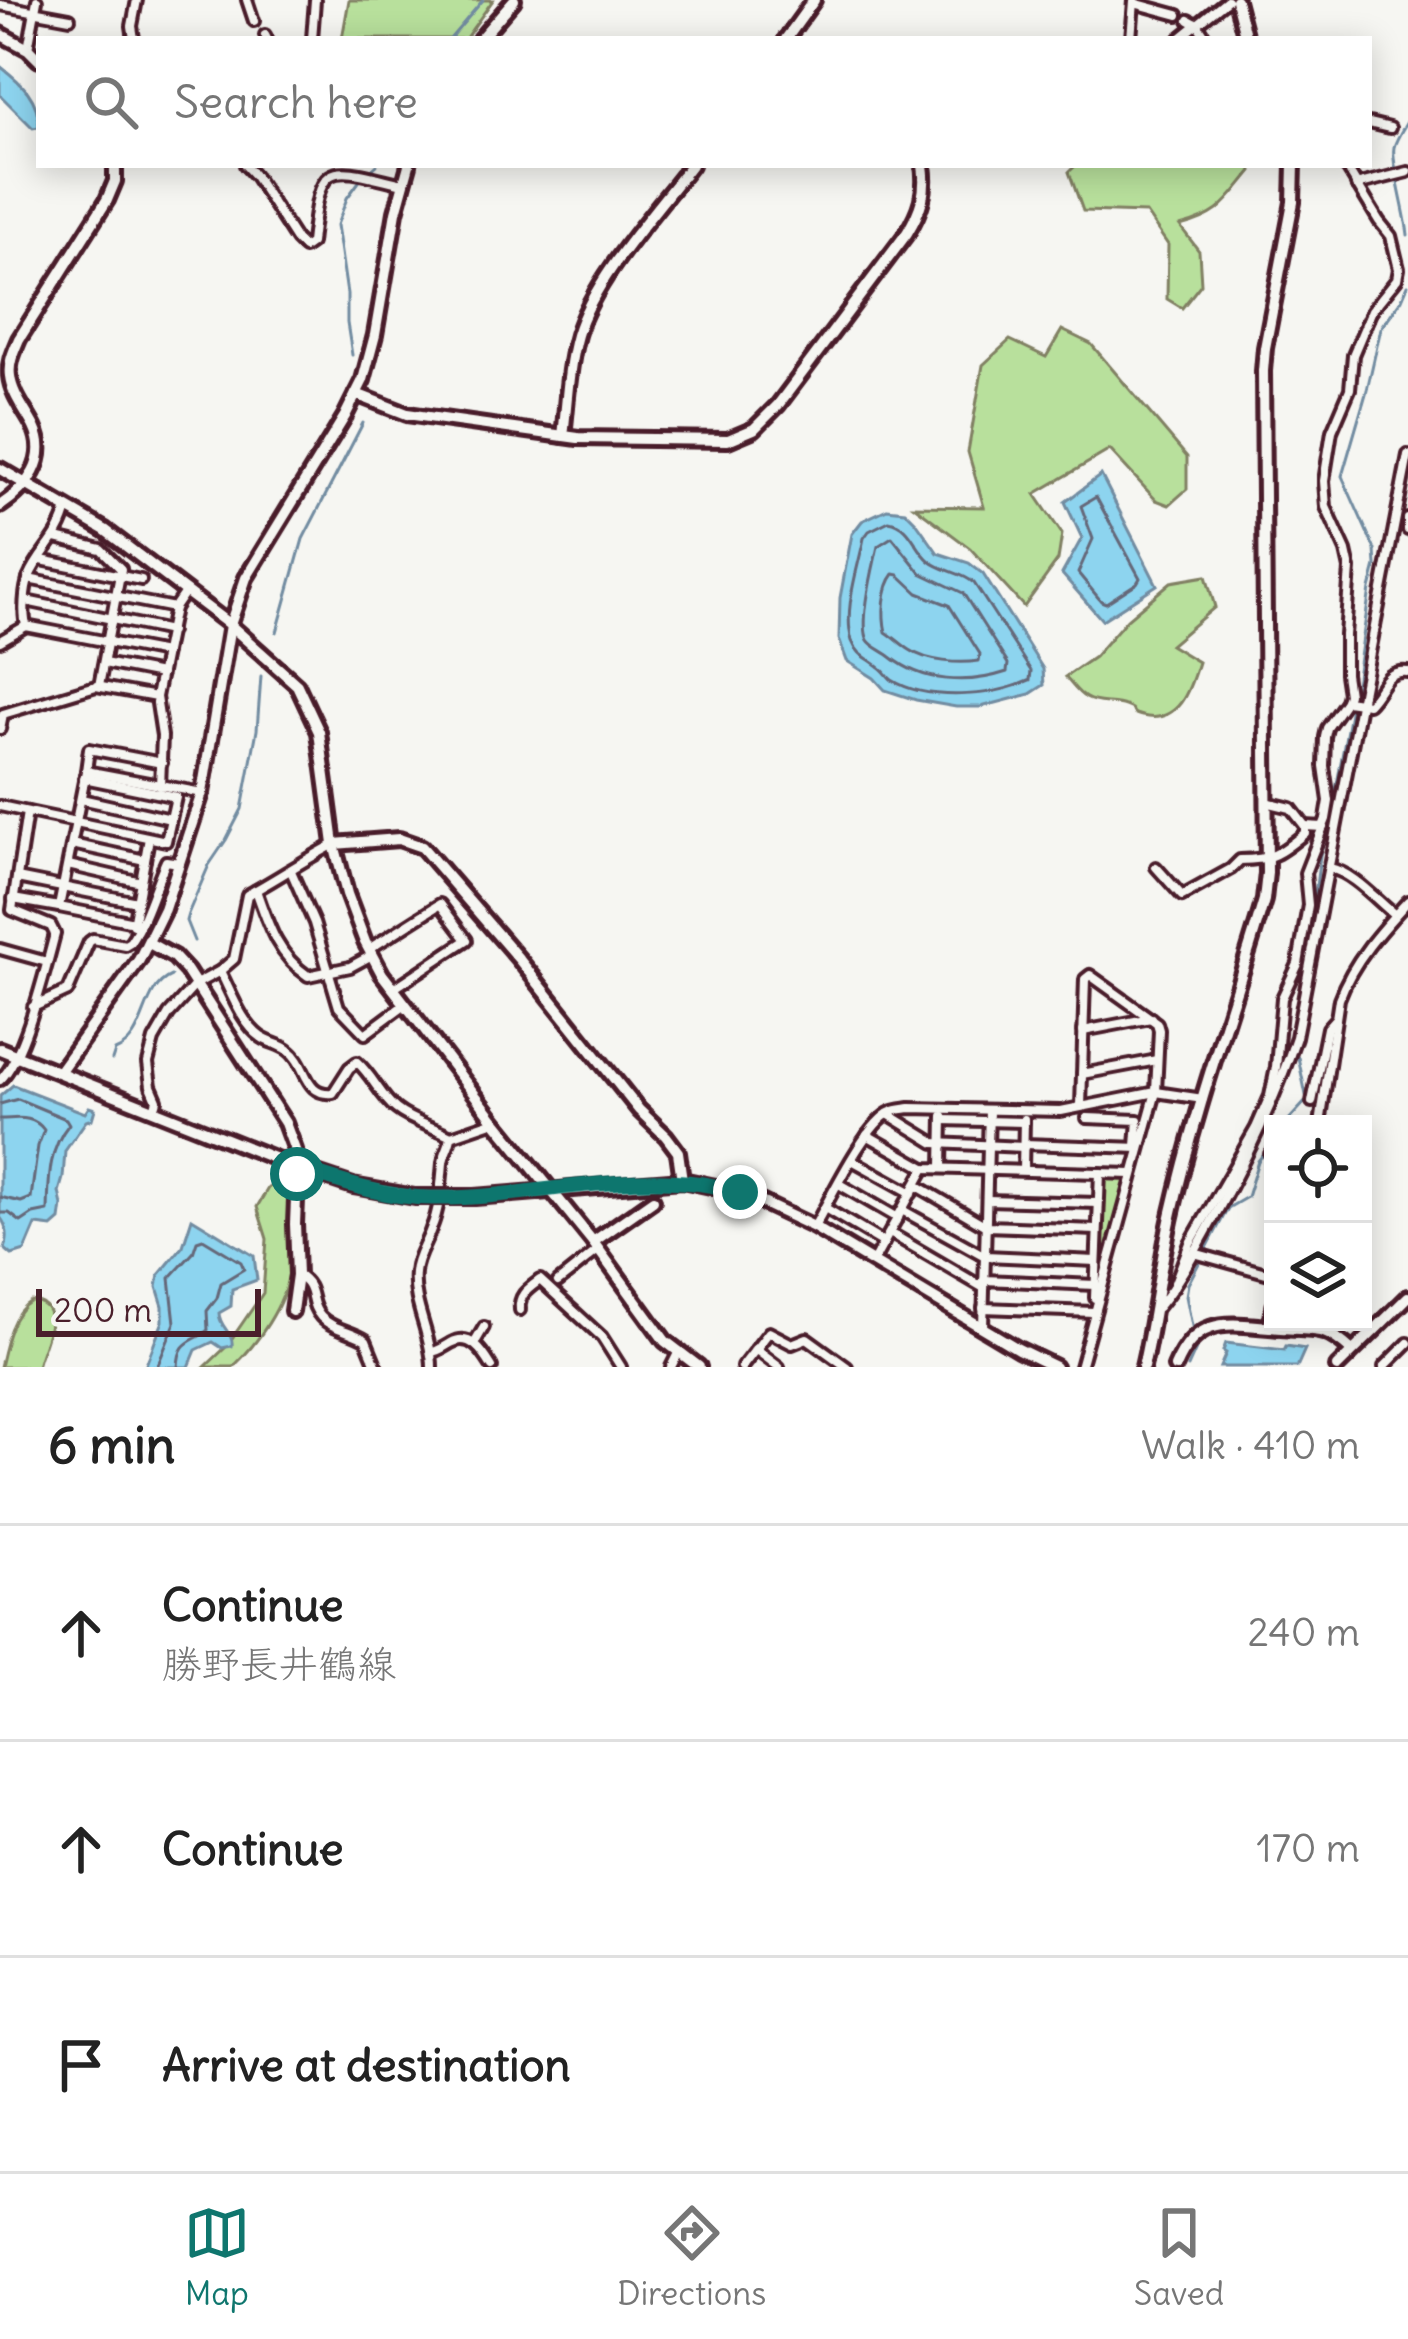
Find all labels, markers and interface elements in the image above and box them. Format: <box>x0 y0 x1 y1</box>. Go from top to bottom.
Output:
search box <box>36 36 1372 168</box>
icon: search <box>78 69 144 135</box>
text: Search here <box>174 74 418 130</box>
map controls <box>1264 1115 1372 1331</box>
button: locate <box>1264 1115 1372 1223</box>
route start <box>270 1147 324 1201</box>
route end <box>713 1165 767 1219</box>
button: layers <box>1264 1223 1372 1331</box>
scale bar <box>36 1283 261 1336</box>
text: 200 m <box>54 1289 152 1331</box>
text: 6 min <box>48 1413 175 1477</box>
text: Walk · 410 m <box>1141 1421 1360 1470</box>
text: Continue <box>162 1577 344 1633</box>
icon: ahead <box>48 1600 114 1666</box>
text: 240 m <box>1248 1608 1360 1657</box>
text: 勝野長井鶴線 <box>162 1640 396 1689</box>
icon: ahead <box>48 1816 114 1882</box>
text: Continue <box>162 1821 344 1877</box>
text: 170 m <box>1256 1824 1360 1873</box>
icon: arrive <box>48 2032 114 2098</box>
text: Arrive at destination <box>162 2037 571 2093</box>
tab: Map <box>184 2200 250 2314</box>
tab: Directions <box>617 2200 766 2314</box>
tab: Saved <box>1134 2200 1224 2314</box>

